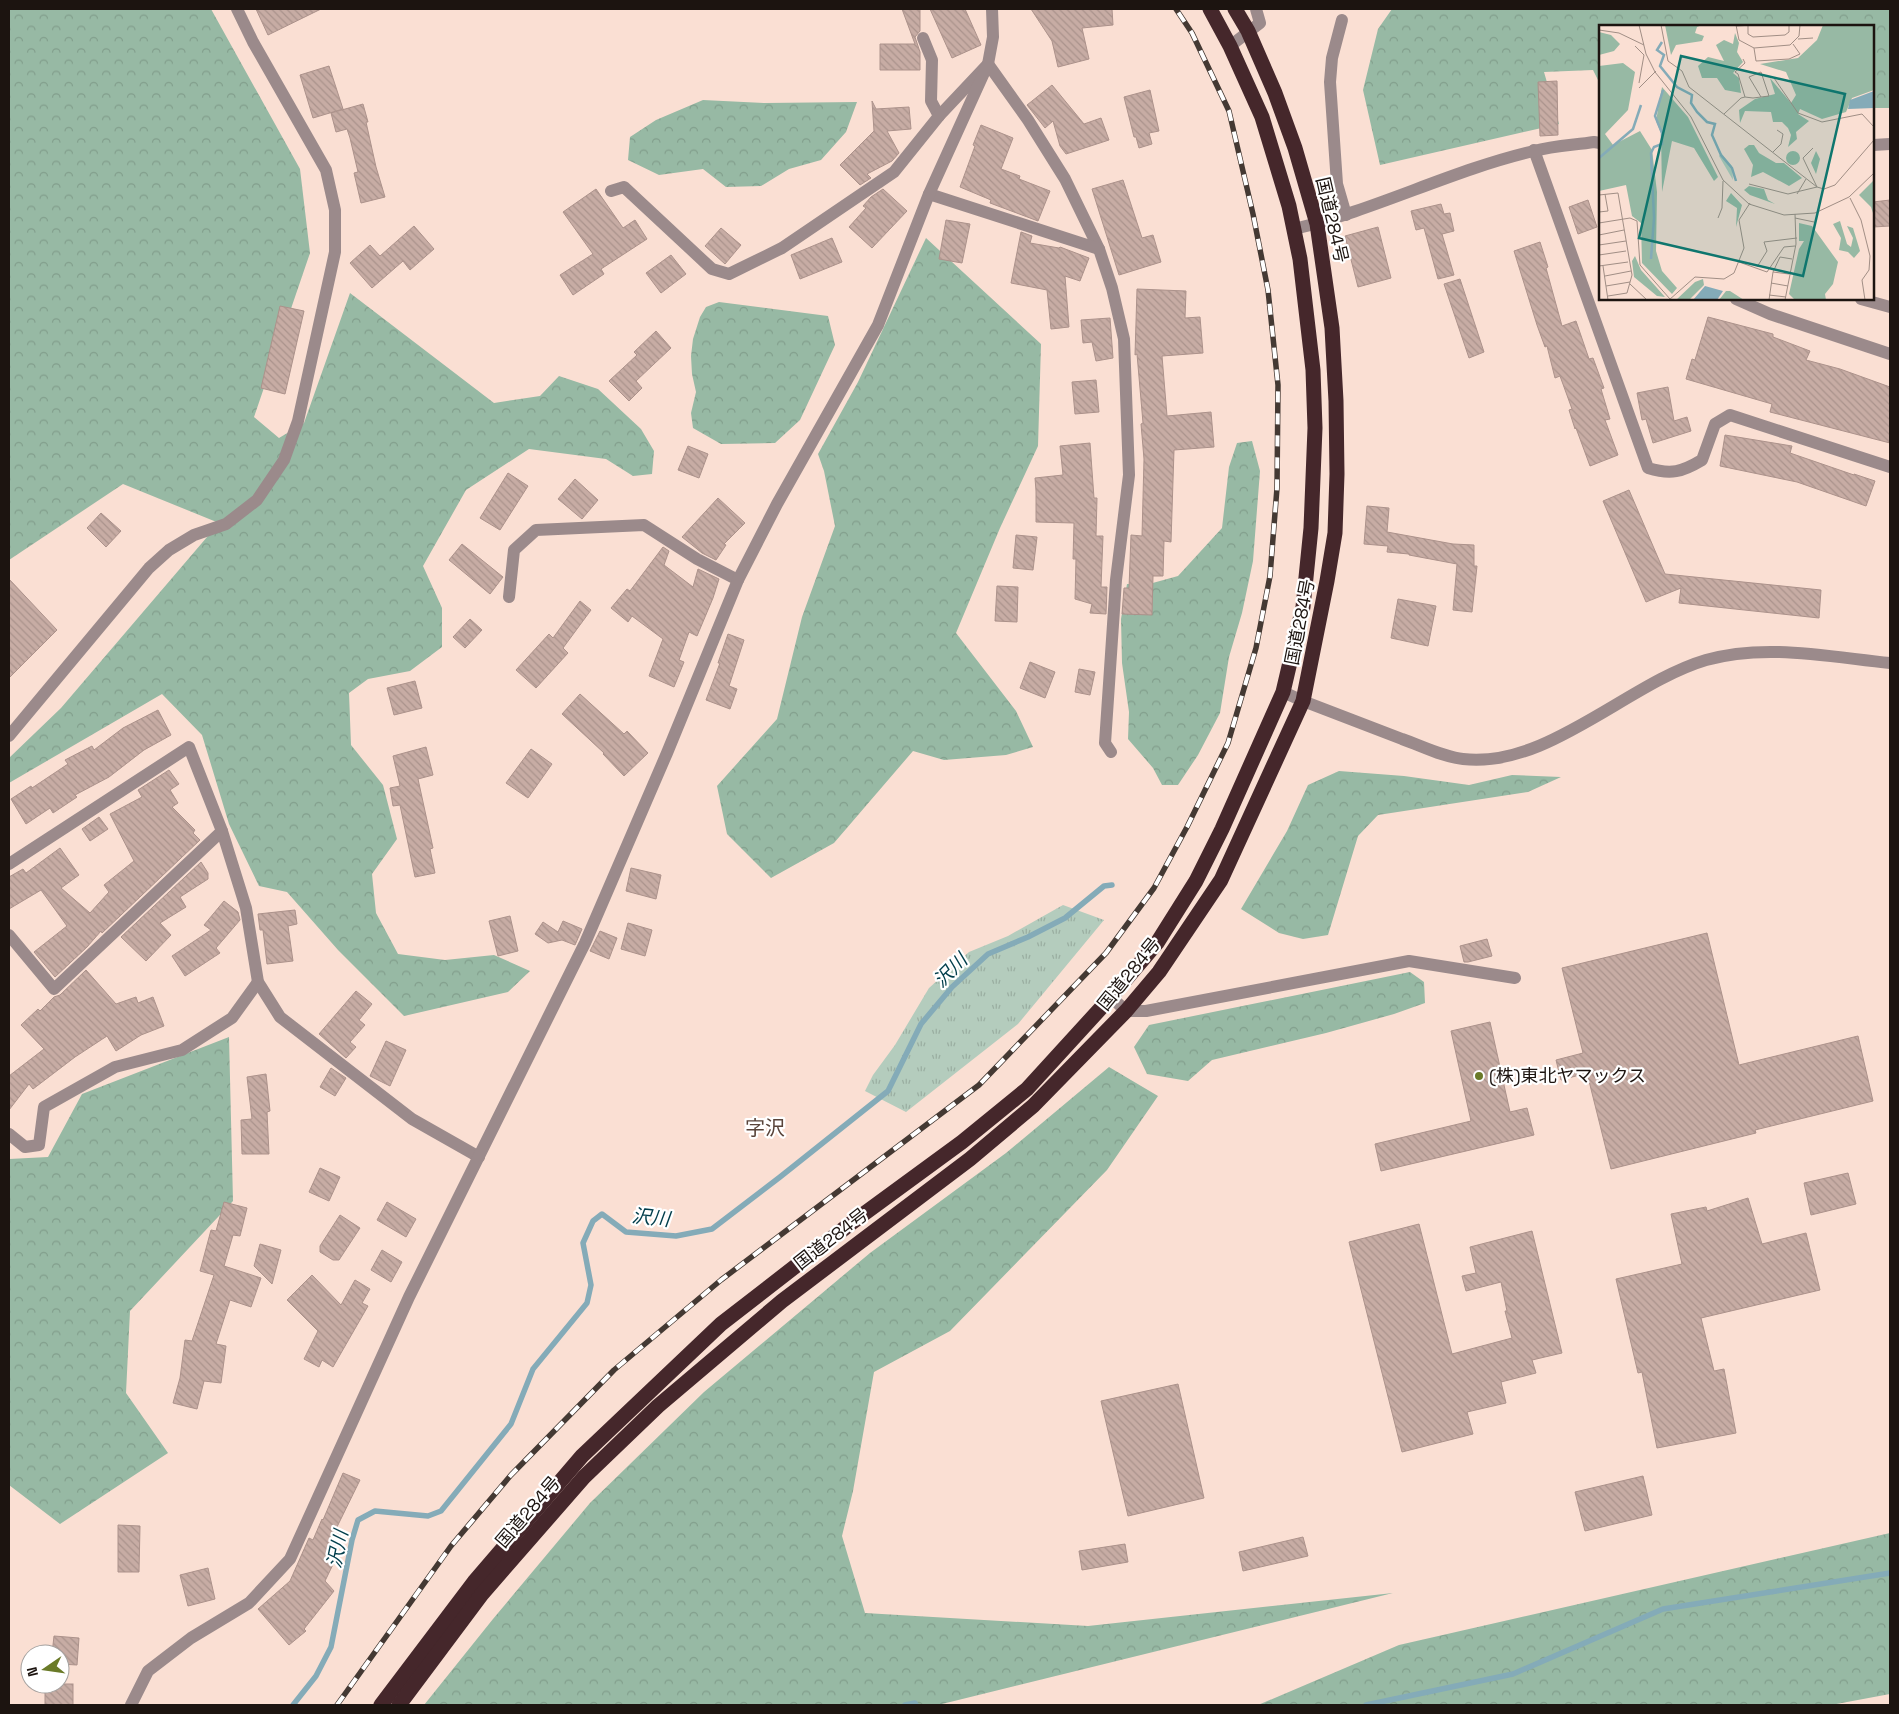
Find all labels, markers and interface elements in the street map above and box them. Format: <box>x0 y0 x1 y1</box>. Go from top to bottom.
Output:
inset map <box>1599 25 1874 300</box>
street label: 国道284号 <box>1311 175 1354 265</box>
street label: 国道284号 <box>1280 577 1319 667</box>
street label: 国道284号 <box>1092 933 1165 1015</box>
water label: 沢川 <box>928 947 974 993</box>
place label: (株)東北ヤマックス <box>1489 1064 1646 1087</box>
marker: (株)東北ヤマックス <box>1473 1070 1485 1082</box>
district label: 字沢 <box>745 1115 785 1141</box>
water label: 沢川 <box>631 1203 673 1232</box>
street label: 国道284号 <box>789 1203 872 1275</box>
street label: 国道284号 <box>490 1471 565 1552</box>
water label: 沢川 <box>321 1526 354 1570</box>
north arrow <box>20 1644 70 1694</box>
text: N <box>23 1665 42 1679</box>

